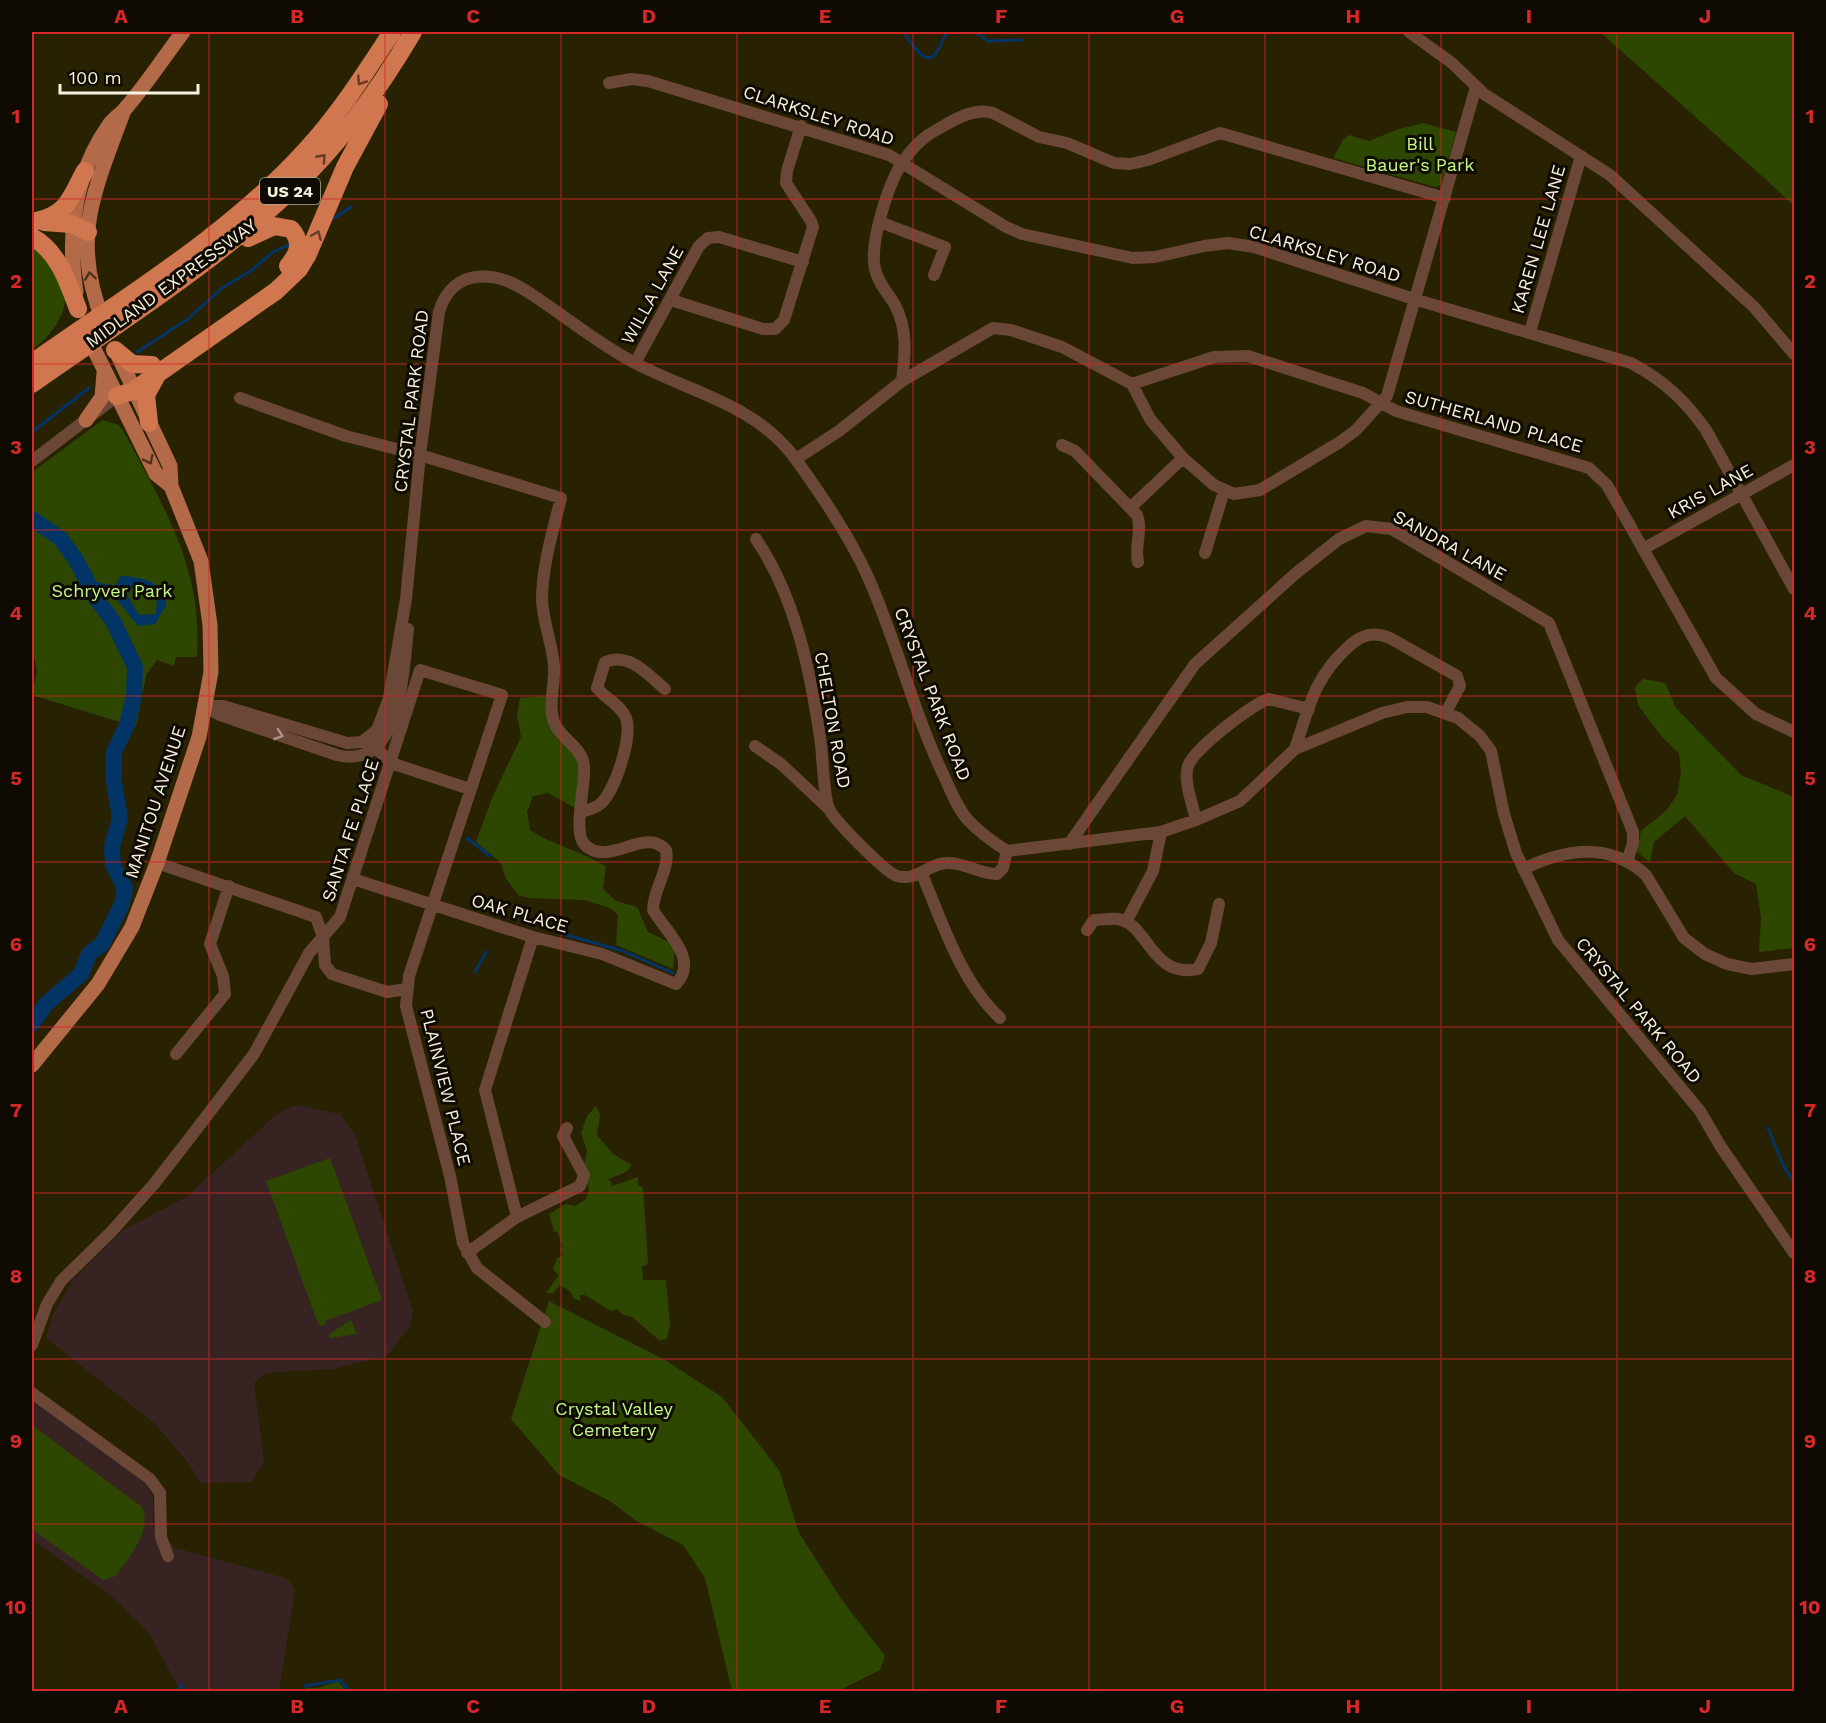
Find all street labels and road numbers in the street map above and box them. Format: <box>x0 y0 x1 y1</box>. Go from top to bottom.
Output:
street label: CLARKSLEY ROAD <box>741 81 897 149</box>
street label: KAREN LEE LANE <box>1507 162 1569 316</box>
road number: US 24 <box>260 178 320 204</box>
street label: MIDLAND EXPRESSWAY <box>82 214 261 352</box>
street label: CLARKSLEY ROAD <box>1247 220 1403 286</box>
street label: WILLA LANE <box>616 242 688 348</box>
street label: CRYSTAL PARK ROAD <box>389 308 433 494</box>
street label: SUTHERLAND PLACE <box>1403 386 1585 456</box>
street label: KRIS LANE <box>1664 459 1756 523</box>
street label: SANDRA LANE <box>1390 505 1510 585</box>
street label: CRYSTAL PARK ROAD <box>890 604 976 784</box>
street label: CHELTON ROAD <box>811 650 855 790</box>
street label: MANITOU AVENUE <box>120 723 190 881</box>
street label: SANTA FE PLACE <box>317 756 383 904</box>
street label: OAK PLACE <box>469 889 571 937</box>
street label: CRYSTAL PARK ROAD <box>1572 933 1706 1087</box>
street label: PLAINVIEW PLACE <box>416 1006 476 1168</box>

